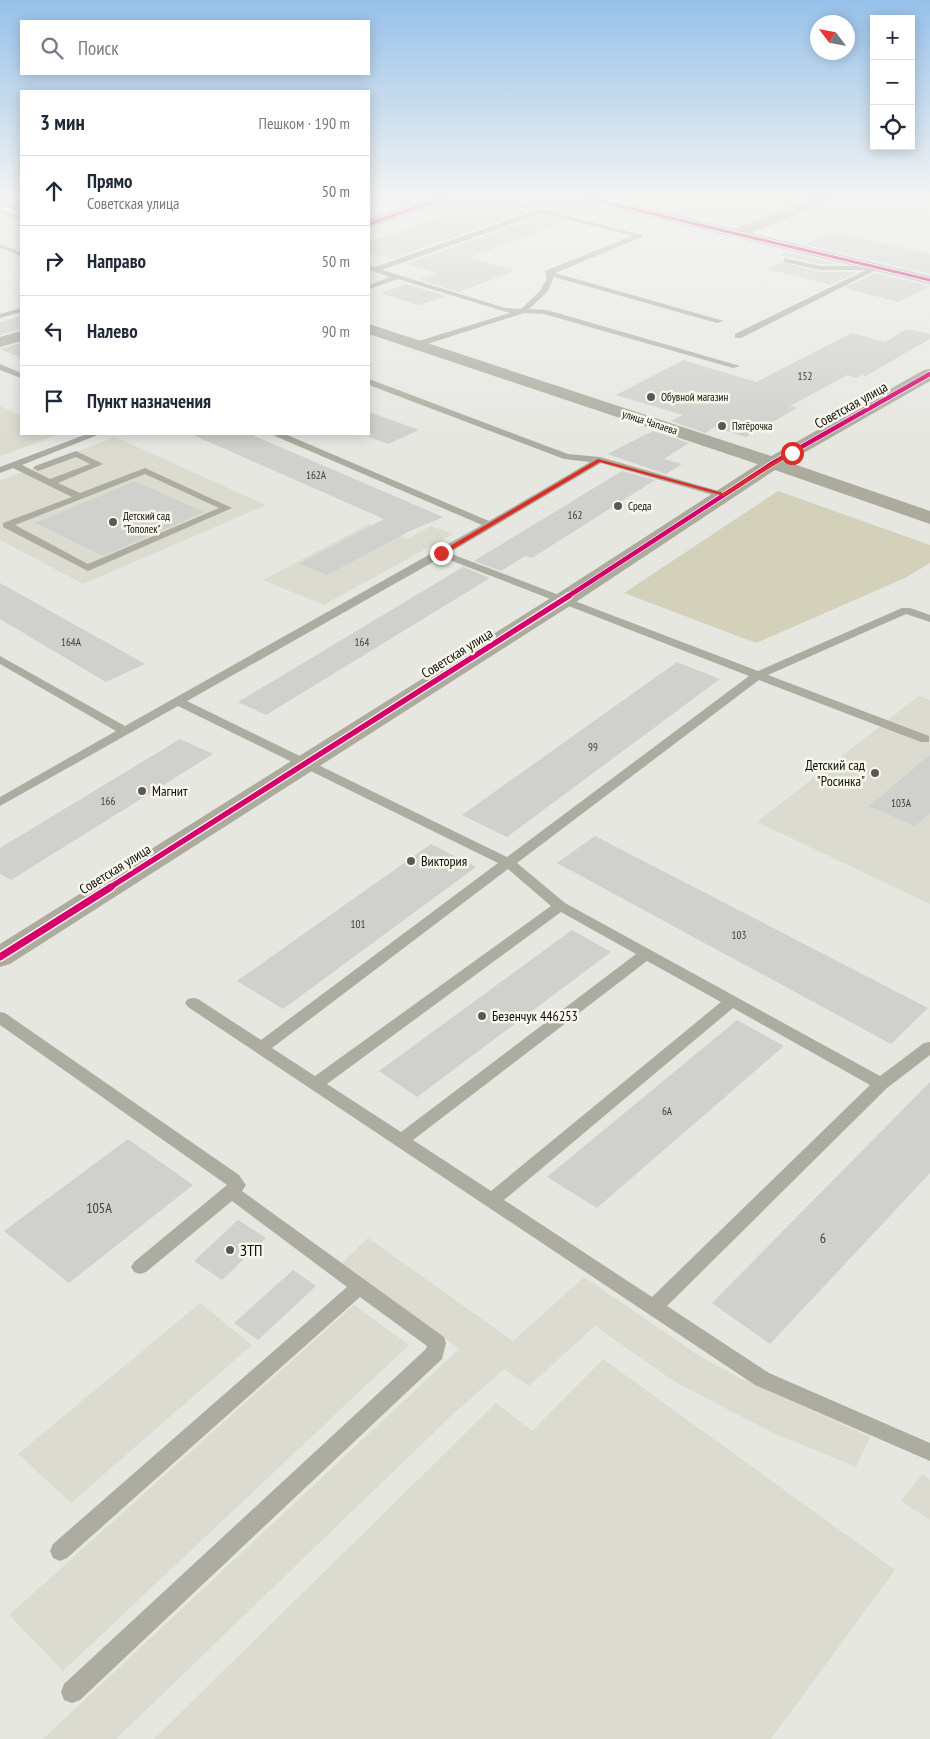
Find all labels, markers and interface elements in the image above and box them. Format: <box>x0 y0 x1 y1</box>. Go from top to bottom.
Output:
north arrow <box>810 15 855 60</box>
map controls <box>870 15 915 150</box>
button: + <box>870 15 915 60</box>
search box <box>20 20 370 75</box>
icon: search <box>38 34 66 62</box>
text: Поиск <box>78 36 119 60</box>
button: − <box>870 60 915 105</box>
button: locate <box>870 105 915 150</box>
text: 3 мин <box>40 109 85 136</box>
text: Пешком · 190 m <box>259 113 350 133</box>
text: Прямо <box>87 169 132 193</box>
icon: ahead <box>40 177 68 205</box>
text: 50 m <box>322 181 350 201</box>
text: Советская улица <box>87 193 179 213</box>
icon: right <box>40 247 68 275</box>
text: Направо <box>87 249 146 273</box>
text: 50 m <box>322 251 350 271</box>
icon: left <box>40 317 68 345</box>
text: Налево <box>87 319 138 343</box>
text: 90 m <box>322 321 350 341</box>
house number: 152 <box>798 369 812 383</box>
street label: Советская улица <box>811 378 891 432</box>
icon: arrive <box>40 387 68 415</box>
text: Пункт назначения <box>87 389 211 413</box>
place label: Обувной магазин <box>661 390 728 404</box>
marker: Обувной магазин <box>645 391 657 403</box>
street label: улица Чапаева <box>621 407 679 437</box>
place label: Пятёрочка <box>732 419 773 433</box>
marker: Пятёрочка <box>716 420 728 432</box>
route start <box>781 442 804 465</box>
house number: 162А <box>306 468 327 482</box>
place label: Среда <box>628 499 651 513</box>
marker: Среда <box>612 500 624 512</box>
house number: 162 <box>568 508 582 522</box>
place label: Детский сад "Тополек" <box>123 509 170 536</box>
marker: Детский сад "Тополек" <box>107 516 119 528</box>
route end <box>430 542 453 565</box>
street label: Советская улица <box>418 624 496 682</box>
house number: 164А <box>61 635 82 649</box>
house number: 164 <box>355 635 369 649</box>
house number: 99 <box>588 740 598 754</box>
place label: Детский сад "Росинка" <box>805 756 865 790</box>
marker: Детский сад "Росинка" <box>869 767 881 779</box>
place label: Магнит <box>152 782 188 800</box>
marker: Магнит <box>136 785 148 797</box>
house number: 166 <box>101 794 115 808</box>
house number: 103А <box>891 796 912 810</box>
street label: Советская улица <box>76 840 154 898</box>
place label: Виктория <box>421 852 467 870</box>
marker: Виктория <box>405 855 417 867</box>
house number: 101 <box>351 917 365 931</box>
house number: 103 <box>732 928 746 942</box>
place label: Безенчук 446253 <box>492 1007 578 1025</box>
marker: Безенчук 446253 <box>476 1010 488 1022</box>
house number: 6А <box>662 1104 673 1118</box>
house number: 105А <box>86 1199 112 1217</box>
house number: 6 <box>820 1229 826 1247</box>
place label: ЗТП <box>240 1240 263 1260</box>
marker: ЗТП <box>224 1244 236 1256</box>

